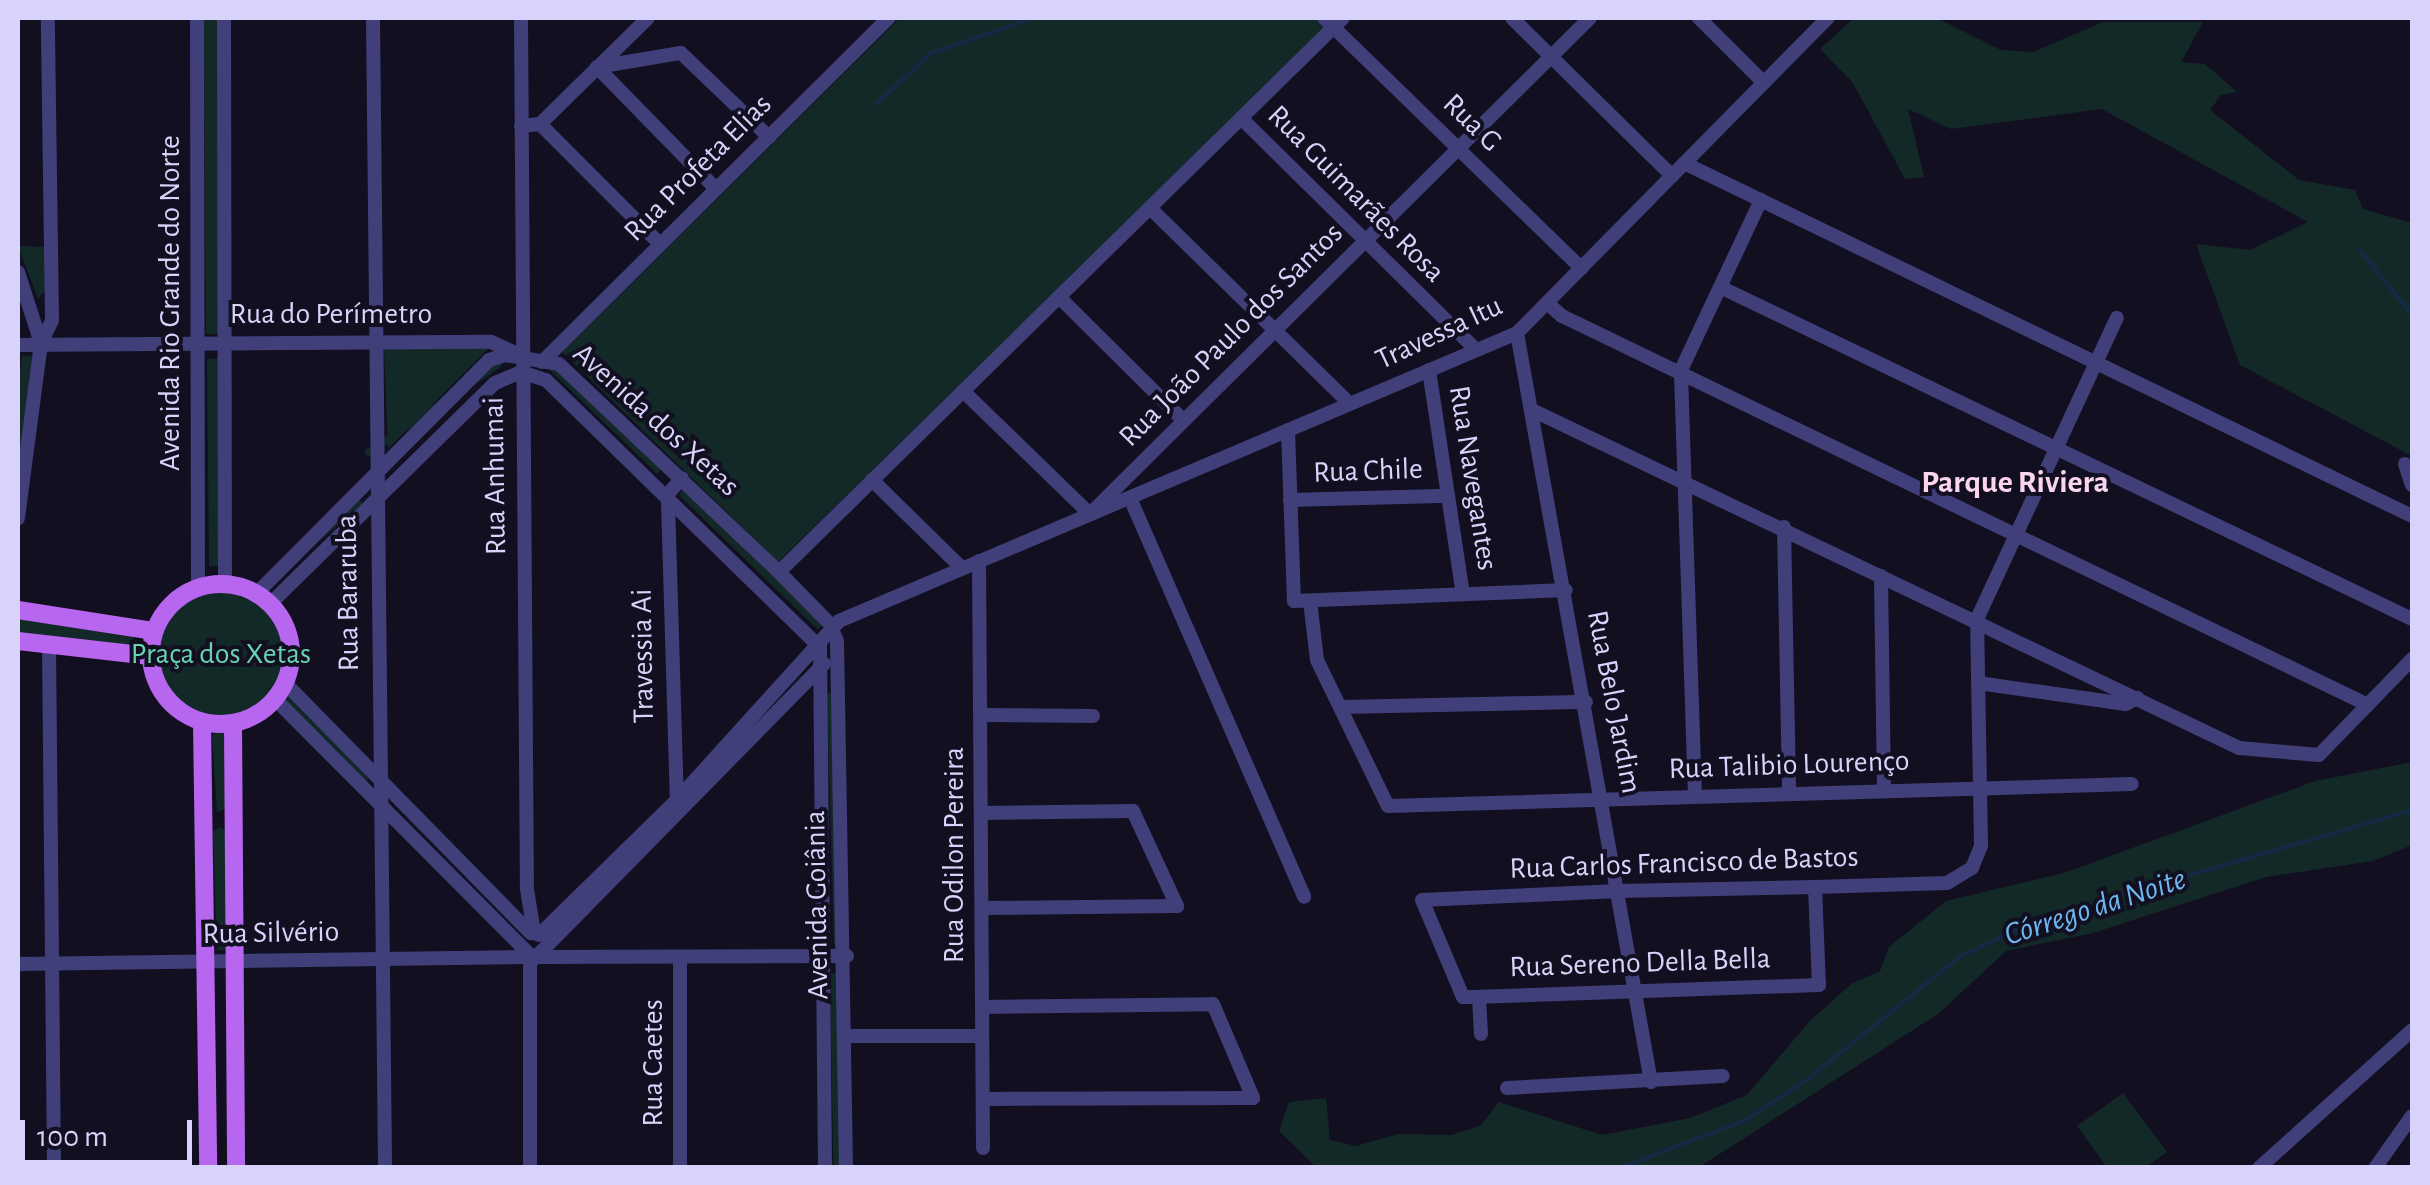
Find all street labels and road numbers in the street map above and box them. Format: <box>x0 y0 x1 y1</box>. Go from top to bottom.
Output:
street label: Rua G <box>1435 86 1509 160</box>
street label: Rua Profeta Elias <box>617 87 779 249</box>
street label: Rua Guimarães Rosa <box>1260 98 1452 290</box>
street label: Avenida Rio Grande do Norte <box>152 135 188 471</box>
street label: Rua João Paulo dos Santos <box>1111 215 1351 455</box>
street label: Travessa Itu <box>1370 288 1508 378</box>
street label: Rua do Perímetro <box>230 296 432 332</box>
street label: Avenida dos Xetas <box>565 336 747 504</box>
street label: Rua Navegantes <box>1441 383 1505 573</box>
street label: Rua Anhumai <box>476 396 514 556</box>
street label: Rua Chile <box>1312 451 1424 491</box>
street label: Rua Bararuba <box>329 514 367 672</box>
street label: Travessia Ai <box>624 588 662 724</box>
street label: Rua Belo Jardim <box>1579 607 1649 797</box>
street label: Rua Talibio Lourenço <box>1668 743 1910 787</box>
street label: Rua Odilon Pereira <box>936 747 972 963</box>
street label: Avenida Goiânia <box>797 810 837 1000</box>
street label: Rua Carlos Francisco de Bastos <box>1509 839 1859 887</box>
street label: Rua Silvério <box>202 914 340 952</box>
street label: Rua Sereno Della Bella <box>1509 940 1771 986</box>
street label: Rua Caetes <box>635 999 671 1127</box>

